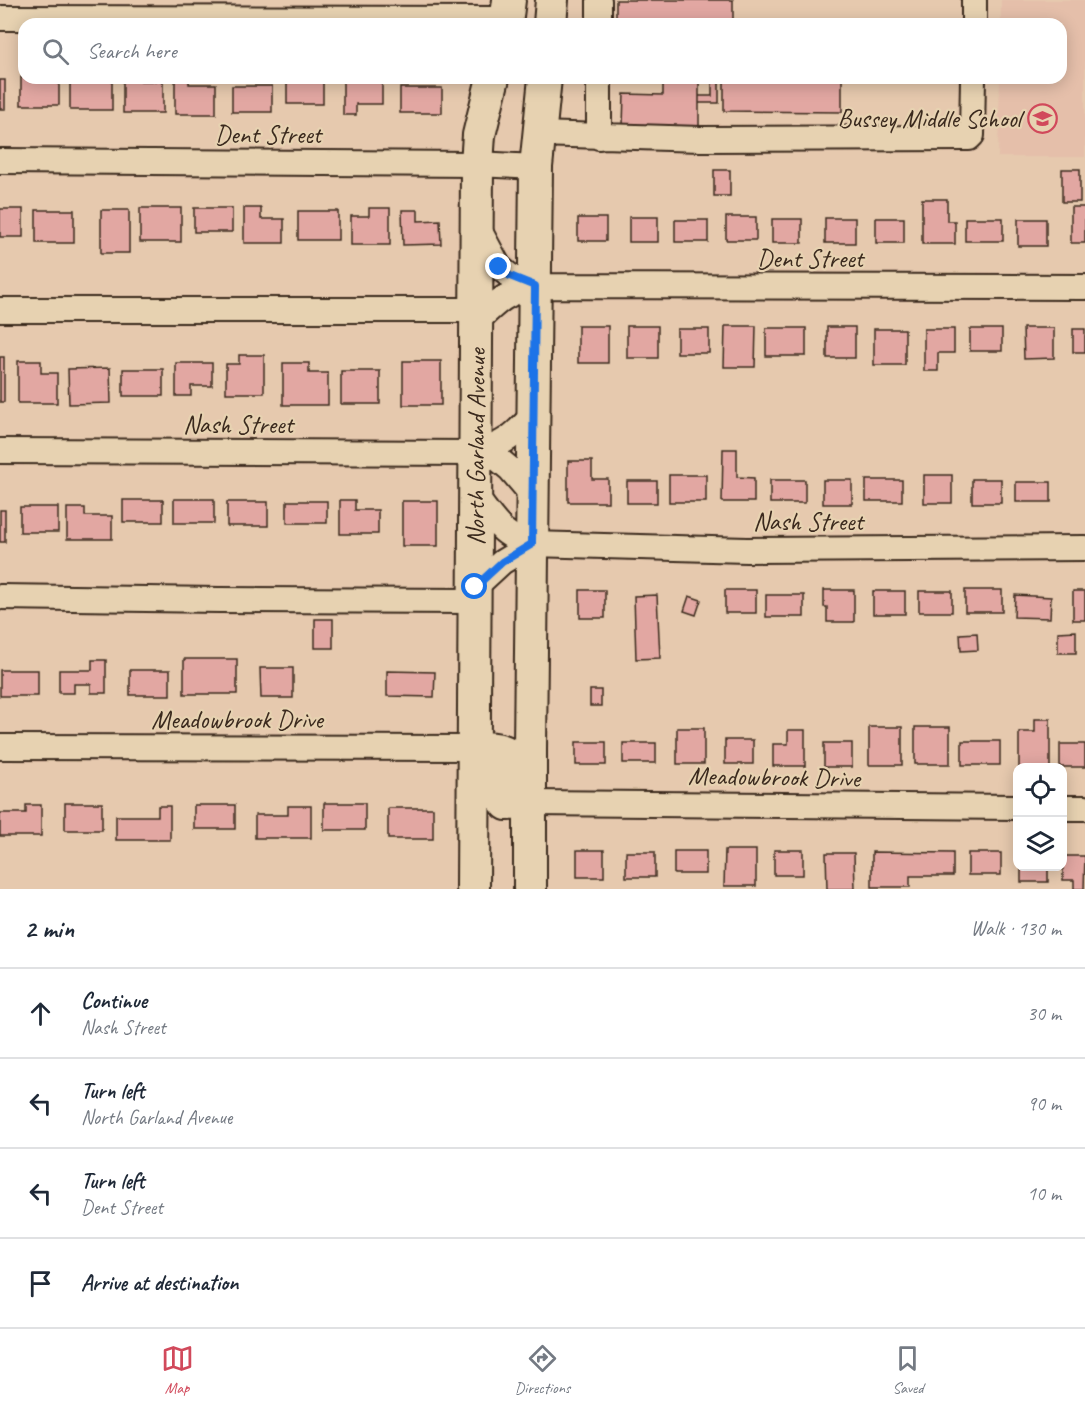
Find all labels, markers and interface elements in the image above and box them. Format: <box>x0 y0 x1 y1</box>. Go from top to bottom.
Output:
search box <box>18 18 1067 84</box>
icon: search <box>39 35 72 68</box>
text: Search here <box>87 37 177 65</box>
place label: Bussey Middle School <box>837 102 1026 135</box>
school or university icon: Bussey Middle School <box>1026 102 1058 134</box>
street label: Dent Street <box>215 118 324 151</box>
street label: Dent Street <box>757 242 866 275</box>
route end <box>485 253 511 279</box>
street label: North Garland Avenue <box>458 347 492 546</box>
street label: Nash Street <box>183 408 295 441</box>
street label: Nash Street <box>753 505 865 538</box>
route start <box>461 573 487 599</box>
street label: Meadowbrook Drive <box>151 703 325 736</box>
street label: Meadowbrook Drive <box>688 759 863 795</box>
map controls <box>1013 763 1067 871</box>
button: locate <box>1013 763 1067 817</box>
button: layers <box>1013 817 1067 871</box>
text: 2 min <box>24 912 74 945</box>
text: Walk · 130 m <box>971 916 1061 941</box>
text: Continue <box>81 987 147 1015</box>
icon: ahead <box>24 997 57 1030</box>
text: 30 m <box>1027 1001 1061 1026</box>
text: Nash Street <box>81 1015 166 1040</box>
text: Turn left <box>81 1077 145 1105</box>
icon: left <box>24 1087 57 1120</box>
text: 90 m <box>1027 1091 1061 1116</box>
text: North Garland Avenue <box>81 1105 232 1130</box>
text: Turn left <box>81 1167 145 1195</box>
icon: left <box>24 1177 57 1210</box>
text: 10 m <box>1027 1181 1061 1206</box>
text: Dent Street <box>81 1195 163 1220</box>
icon: arrive <box>24 1267 57 1300</box>
text: Arrive at destination <box>81 1269 238 1297</box>
tab: Map <box>161 1342 194 1398</box>
tab: Directions <box>515 1342 570 1398</box>
tab: Saved <box>891 1342 924 1398</box>

